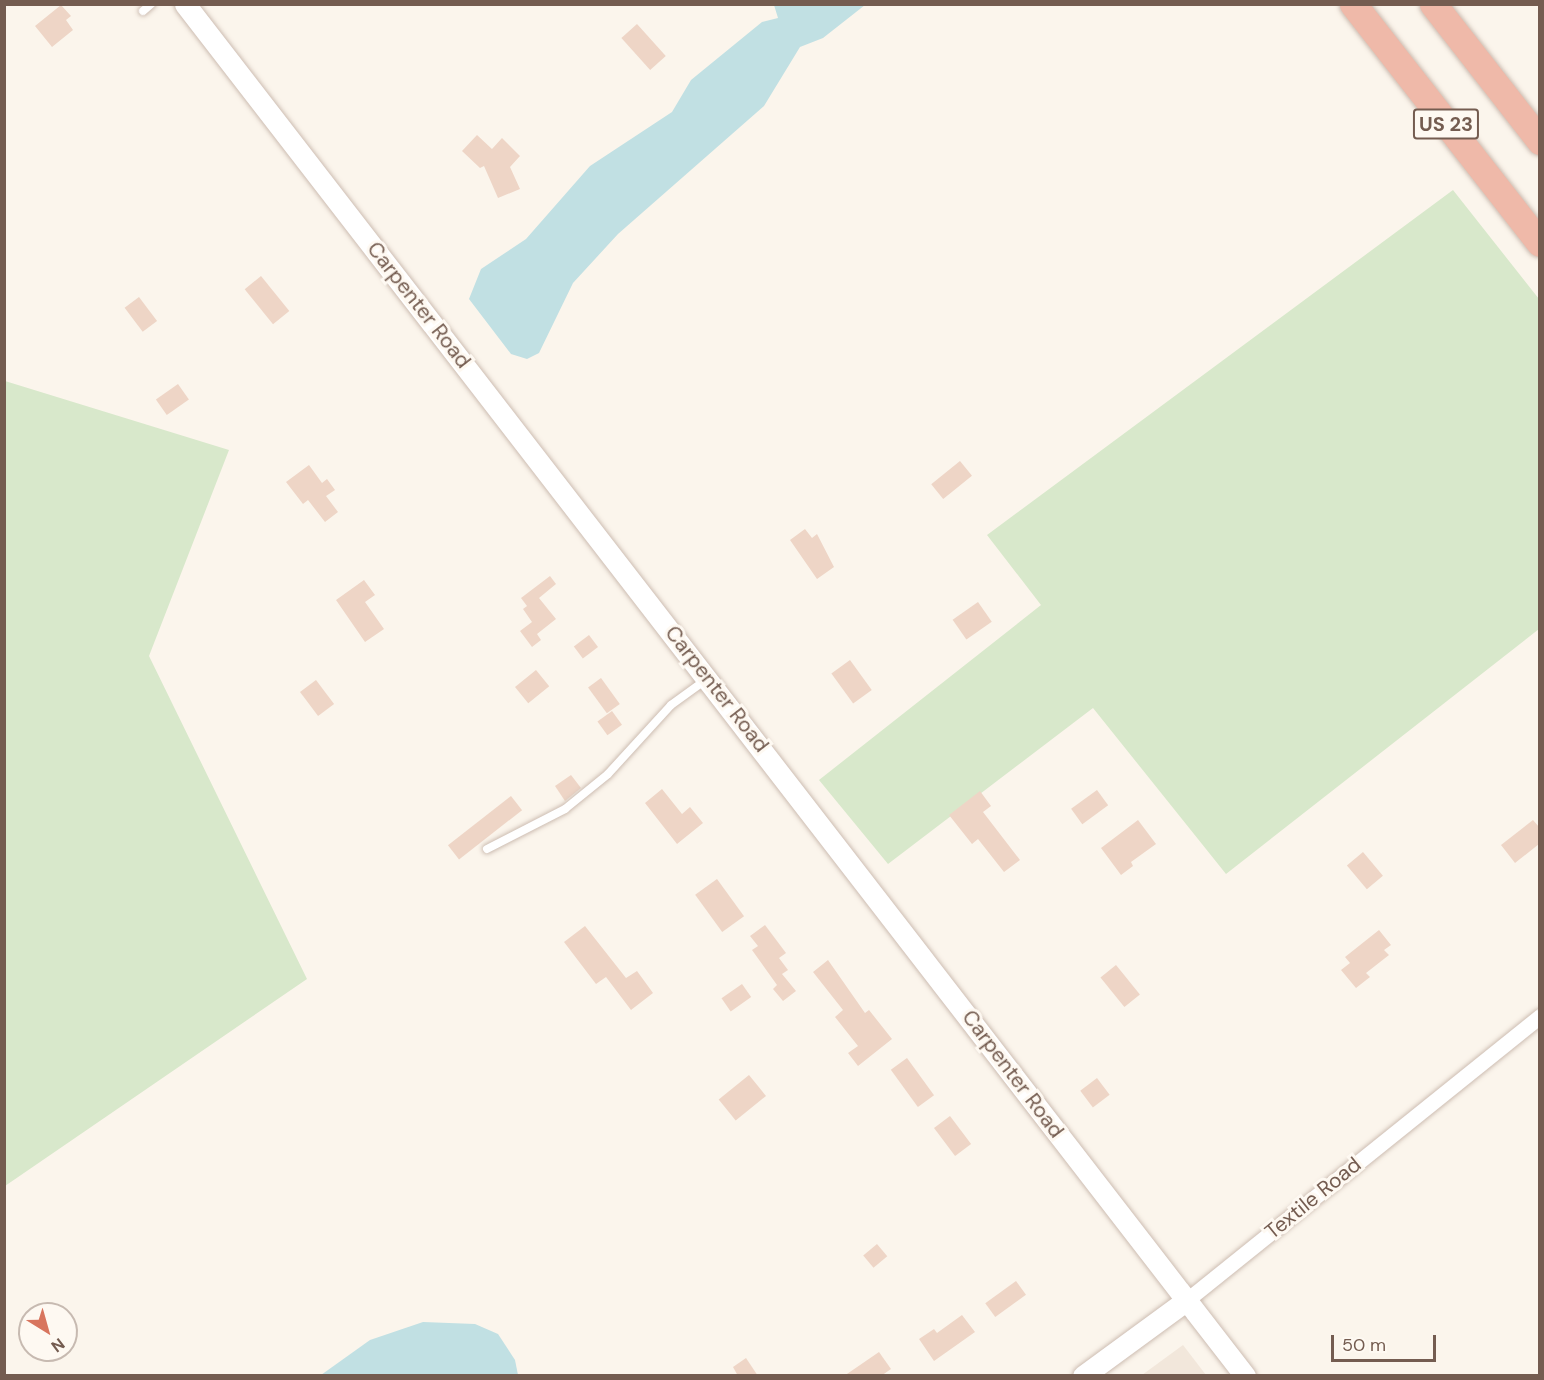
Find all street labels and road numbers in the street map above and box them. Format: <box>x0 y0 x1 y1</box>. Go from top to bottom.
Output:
road number: US 23 <box>1412 107 1480 141</box>
street label: Carpenter Road <box>362 237 476 373</box>
street label: Carpenter Road <box>660 621 774 757</box>
street label: Carpenter Road <box>957 1005 1069 1143</box>
street label: Textile Road <box>1260 1152 1366 1244</box>

